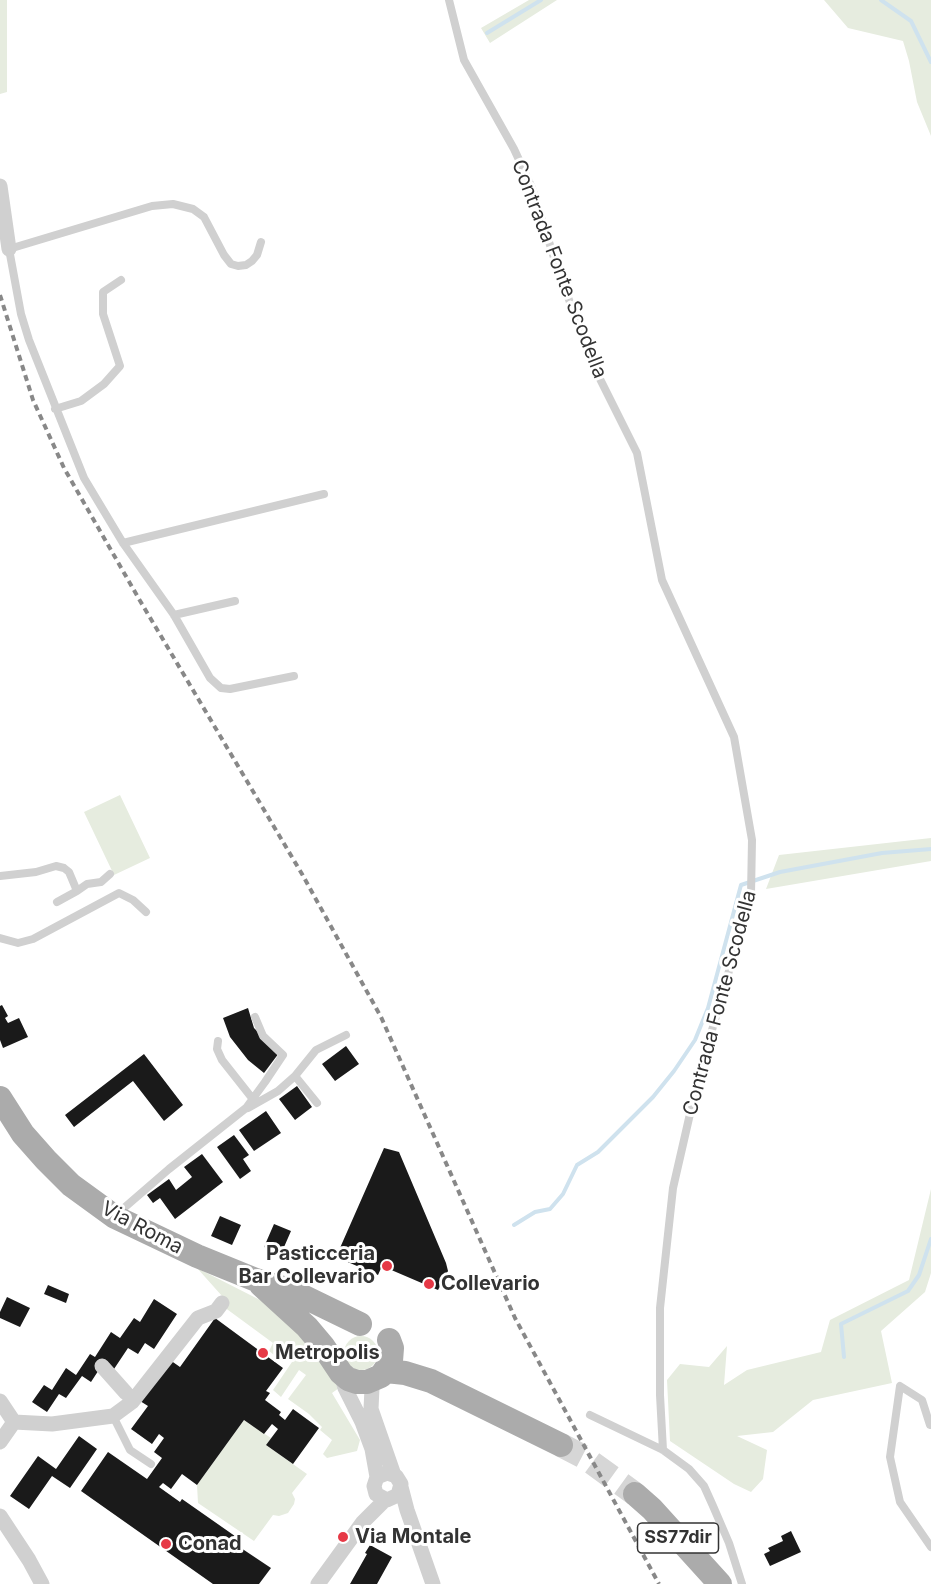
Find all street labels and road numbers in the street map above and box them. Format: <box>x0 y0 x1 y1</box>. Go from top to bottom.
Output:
street label: Contrada Fonte Scodella <box>506 156 612 382</box>
street label: Contrada Fonte Scodella <box>678 888 762 1118</box>
street label: Via Roma <box>97 1197 187 1259</box>
road number: SS77dir <box>638 1523 718 1553</box>

